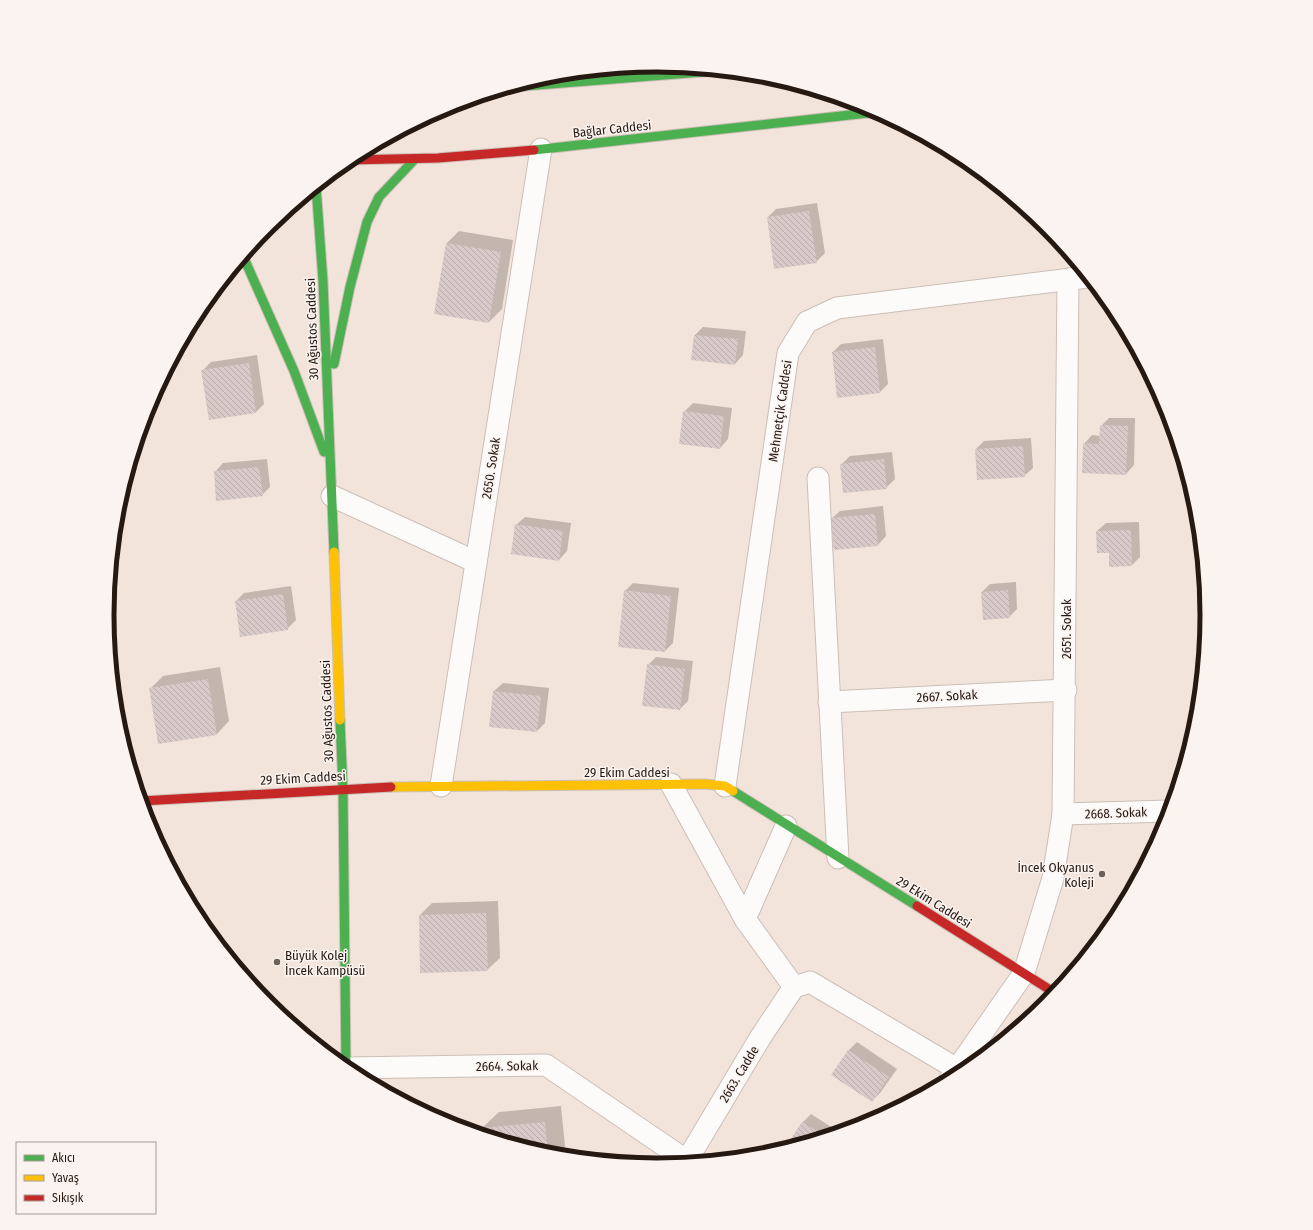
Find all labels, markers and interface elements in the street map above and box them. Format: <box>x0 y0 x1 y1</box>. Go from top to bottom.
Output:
street label: Bağlar Caddesi <box>572 117 652 141</box>
street label: 30 Ağustos Caddesi <box>303 278 321 380</box>
street label: Mehmetçik Caddesi <box>765 359 795 463</box>
street label: 2650. Sokak <box>479 435 503 500</box>
street label: 2651. Sokak <box>1059 598 1074 659</box>
street label: 30 Ağustos Caddesi <box>318 660 336 762</box>
street label: 2667. Sokak <box>916 687 979 705</box>
street label: 29 Ekim Caddesi <box>584 765 670 780</box>
street label: 29 Ekim Caddesi <box>260 768 346 788</box>
street label: 2668. Sokak <box>1084 804 1148 822</box>
place label: İncek Okyanus Koleji <box>1017 860 1094 890</box>
marker: İncek Okyanus Koleji <box>1097 869 1107 879</box>
street label: 29 Ekim Caddesi <box>894 873 974 931</box>
place label: Büyük Kolej İncek Kampüsü <box>285 948 365 978</box>
marker: Büyük Kolej İncek Kampüsü <box>272 957 282 967</box>
street label: 2663. Cadde <box>716 1043 762 1105</box>
street label: 2664. Sokak <box>476 1058 539 1074</box>
legend <box>16 1142 156 1214</box>
text: Akıcı <box>52 1151 75 1165</box>
text: Yavaş <box>52 1171 79 1185</box>
text: Sıkışık <box>52 1191 84 1205</box>

